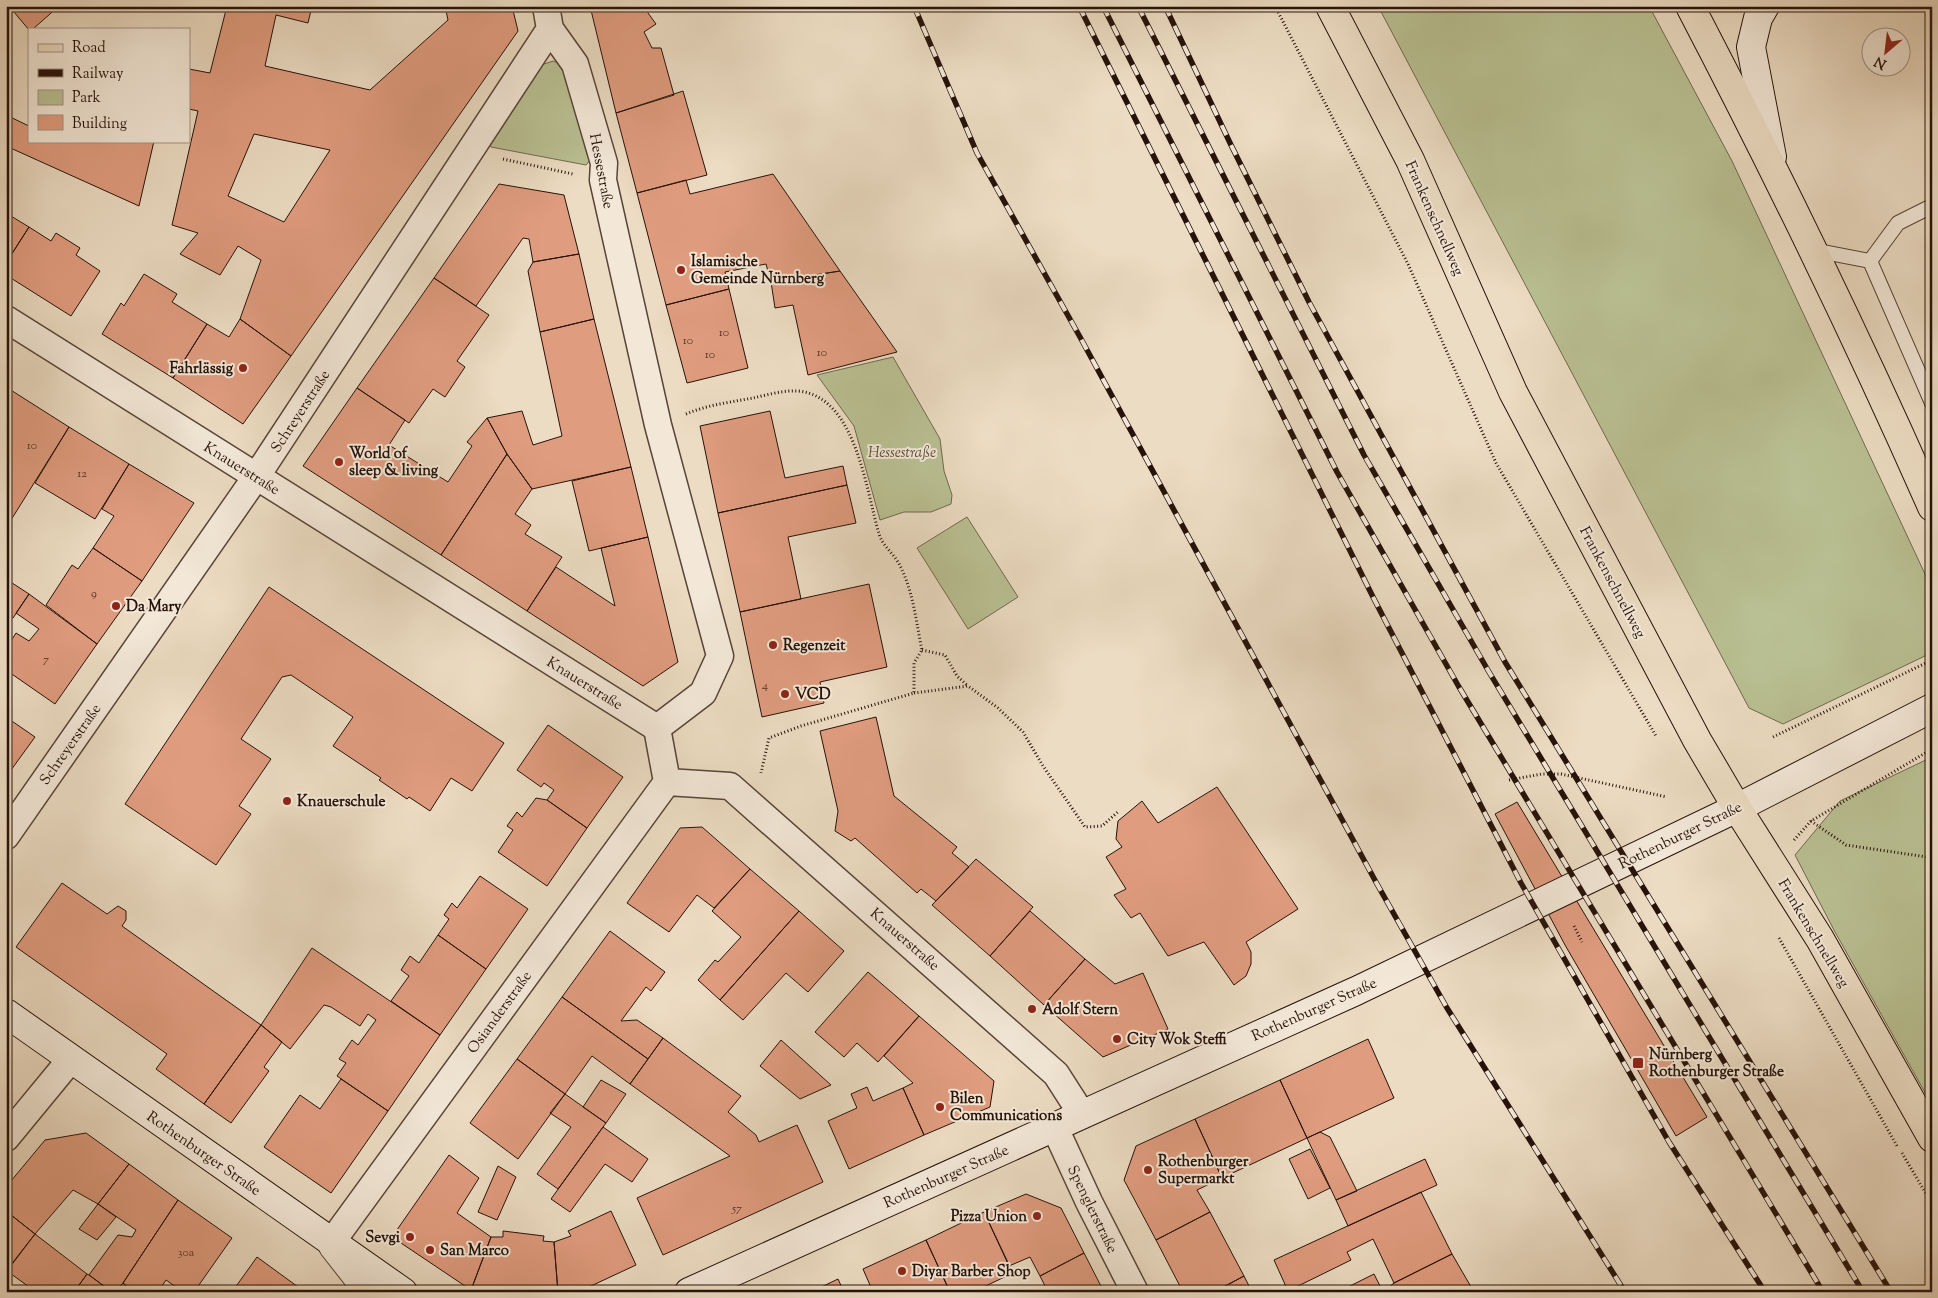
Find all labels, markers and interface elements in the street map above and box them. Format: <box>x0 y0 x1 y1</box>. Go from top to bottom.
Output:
legend <box>28 28 190 142</box>
north arrow <box>1860 28 1910 78</box>
text: Road <box>72 38 106 59</box>
text: N <box>1871 50 1890 73</box>
text: Railway <box>72 64 124 85</box>
text: Park <box>72 88 101 109</box>
text: Building <box>72 114 127 135</box>
street label: Hessestraße <box>583 132 618 211</box>
street label: Frankenschnellweg <box>1399 158 1468 279</box>
place label: Islamische Gemeinde Nürnberg <box>691 252 825 290</box>
marker: Islamische Gemeinde Nürnberg <box>675 264 687 276</box>
house number: 10 <box>719 324 729 342</box>
house number: 10 <box>683 332 693 350</box>
house number: 10 <box>817 344 827 362</box>
house number: 10 <box>705 346 715 364</box>
place label: Fahrlässig <box>169 359 234 380</box>
marker: Fahrlässig <box>237 362 249 374</box>
street label: Schreyerstraße <box>267 366 336 457</box>
house number: 10 <box>27 437 37 455</box>
street label: Knauerstraße <box>199 438 283 501</box>
park label: Hessestraße <box>868 443 936 464</box>
place label: World of sleep & living <box>349 444 439 482</box>
marker: World of sleep & living <box>333 456 345 468</box>
house number: 12 <box>77 465 87 483</box>
street label: Frankenschnellweg <box>1573 523 1650 642</box>
house number: 9 <box>91 585 97 603</box>
place label: Da Mary <box>126 597 182 618</box>
marker: Da Mary <box>110 600 122 612</box>
place label: Regenzeit <box>783 636 846 657</box>
marker: Regenzeit <box>767 639 779 651</box>
house number: 7 <box>43 651 49 669</box>
street label: Knauerstraße <box>542 653 626 716</box>
house number: 4 <box>762 677 768 695</box>
place label: VCD <box>795 685 831 706</box>
marker: VCD <box>779 688 791 700</box>
street label: Schreyerstraße <box>35 700 107 790</box>
place label: Knauerschule <box>297 792 386 813</box>
marker: Knauerschule <box>281 795 293 807</box>
street label: Rothenburger Straße <box>1615 797 1746 875</box>
street label: Frankenschnellweg <box>1772 875 1854 992</box>
street label: Knauerstraße <box>865 904 943 976</box>
street label: Osianderstraße <box>463 967 538 1059</box>
street label: Rothenburger Straße <box>1249 973 1381 1047</box>
place label: Adolf Stern <box>1042 1000 1118 1021</box>
marker: Adolf Stern <box>1026 1003 1038 1015</box>
place label: City Wok Steffi <box>1127 1030 1228 1051</box>
marker: City Wok Steffi <box>1111 1033 1123 1045</box>
place label: Nürnberg Rothenburger Straße <box>1649 1045 1784 1083</box>
marker: Nürnberg Rothenburger Straße <box>1631 1056 1645 1070</box>
place label: Bilen Communications <box>950 1089 1062 1127</box>
marker: Bilen Communications <box>934 1101 946 1113</box>
street label: Rothenburger Straße <box>142 1107 264 1202</box>
street label: Rothenburger Straße <box>881 1140 1013 1214</box>
place label: Rothenburger Supermarkt <box>1158 1152 1249 1190</box>
street label: Spenglerstraße <box>1061 1162 1122 1257</box>
marker: Rothenburger Supermarkt <box>1142 1164 1154 1176</box>
house number: 57 <box>731 1200 742 1218</box>
place label: Pizza Union <box>951 1207 1027 1228</box>
marker: Pizza Union <box>1031 1210 1043 1222</box>
place label: Sevgi <box>365 1228 401 1249</box>
marker: Sevgi <box>404 1231 416 1243</box>
place label: San Marco <box>440 1241 509 1262</box>
house number: 30a <box>178 1244 195 1262</box>
marker: San Marco <box>424 1244 436 1256</box>
place label: Diyar Barber Shop <box>912 1262 1031 1283</box>
marker: Diyar Barber Shop <box>896 1265 908 1277</box>

